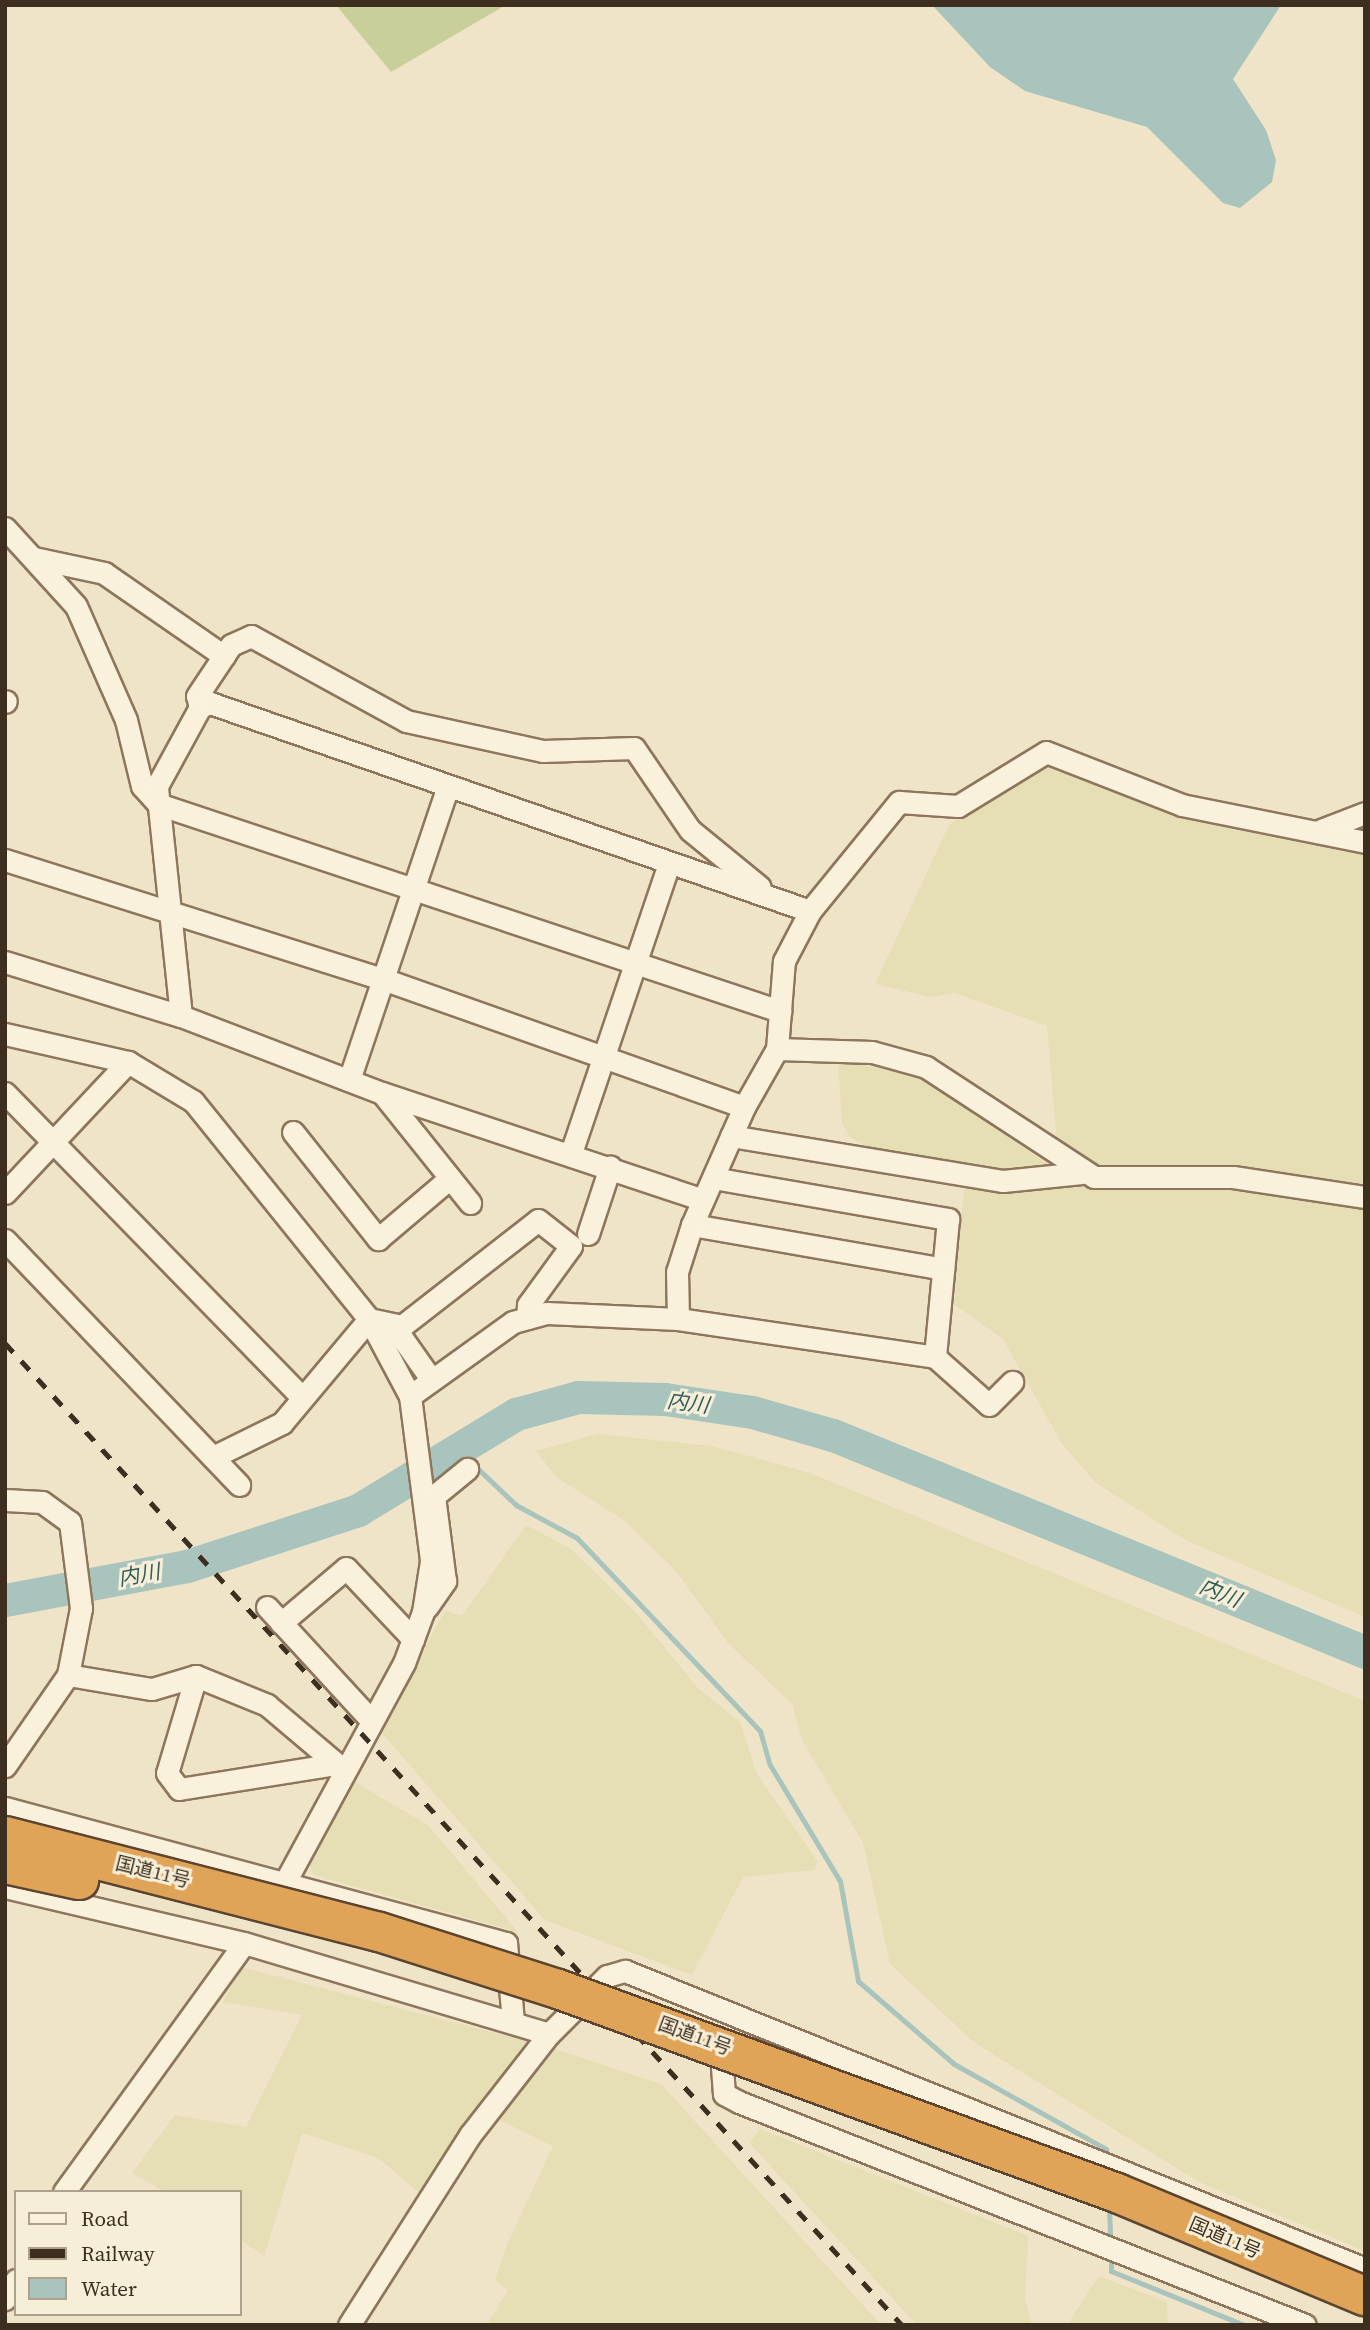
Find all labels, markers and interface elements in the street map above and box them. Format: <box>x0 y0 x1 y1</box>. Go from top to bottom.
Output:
water label: 内川 <box>665 1388 711 1418</box>
water label: 内川 <box>116 1559 162 1591</box>
water label: 内川 <box>1196 1573 1244 1613</box>
street label: 国道11号 <box>113 1852 193 1892</box>
street label: 国道11号 <box>655 2012 735 2060</box>
legend <box>14 2190 242 2316</box>
text: Road <box>81 2204 129 2233</box>
street label: 国道11号 <box>1186 2213 1264 2263</box>
text: Railway <box>81 2239 155 2268</box>
text: Water <box>81 2274 137 2303</box>

